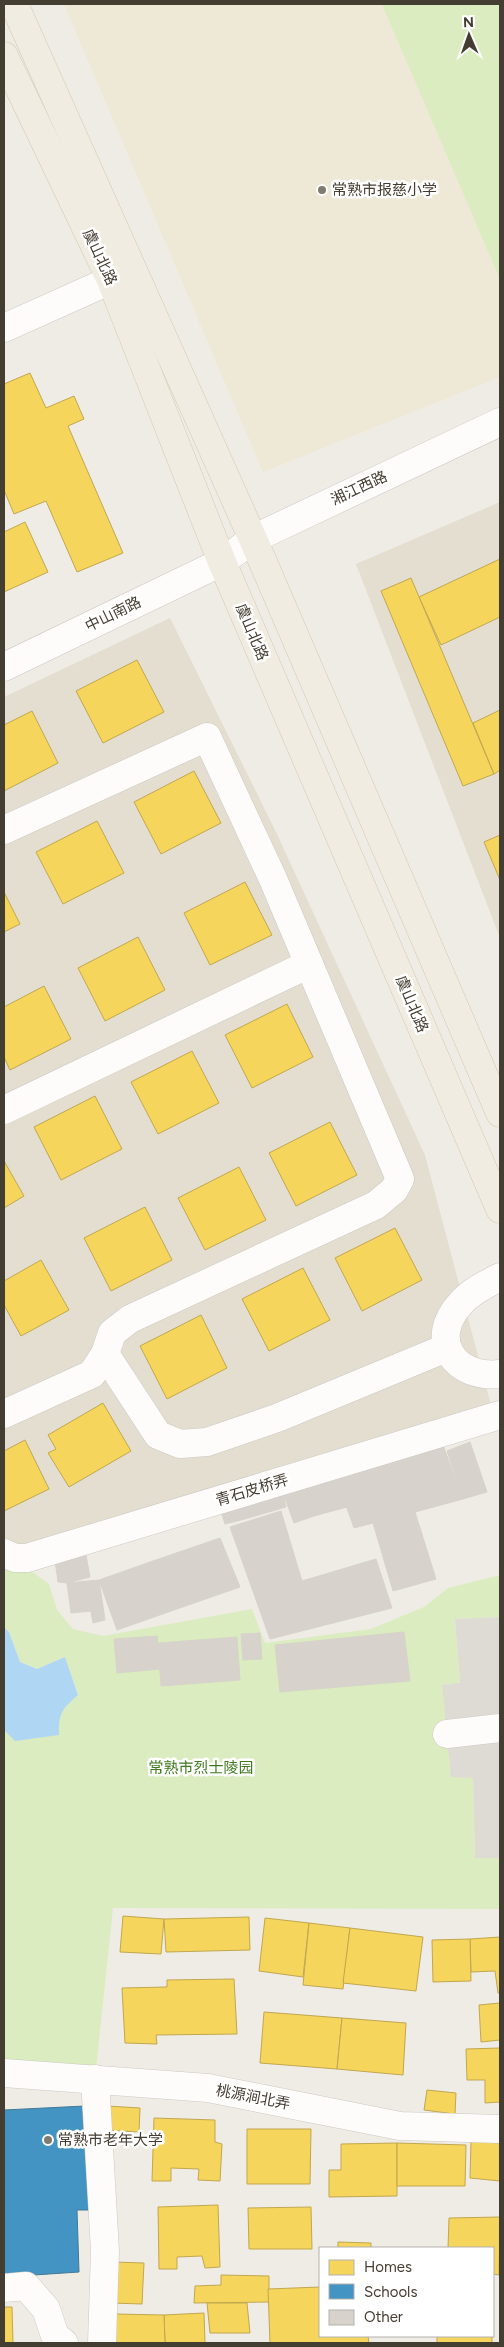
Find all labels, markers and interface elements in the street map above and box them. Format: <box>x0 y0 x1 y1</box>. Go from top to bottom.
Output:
north arrow <box>444 10 494 60</box>
text: N <box>463 14 474 31</box>
place label: 常熟市报慈小学 <box>332 181 437 199</box>
marker: 常熟市报慈小学 <box>316 184 328 196</box>
street label: 虞山北路 <box>79 226 121 288</box>
street label: 湘江西路 <box>328 467 390 509</box>
street label: 中山南路 <box>82 593 144 635</box>
street label: 虞山北路 <box>232 601 272 663</box>
street label: 虞山北路 <box>392 973 432 1035</box>
street label: 青石皮桥弄 <box>213 1470 291 1510</box>
park label: 常熟市烈士陵园 <box>148 1759 254 1777</box>
street label: 桃源涧北弄 <box>214 2081 292 2113</box>
place label: 常熟市老年大学 <box>58 2131 163 2149</box>
marker: 常熟市老年大学 <box>42 2134 54 2146</box>
legend <box>319 2247 494 2337</box>
text: Homes <box>364 2258 412 2276</box>
text: Schools <box>364 2283 417 2301</box>
text: Other <box>364 2308 403 2326</box>

